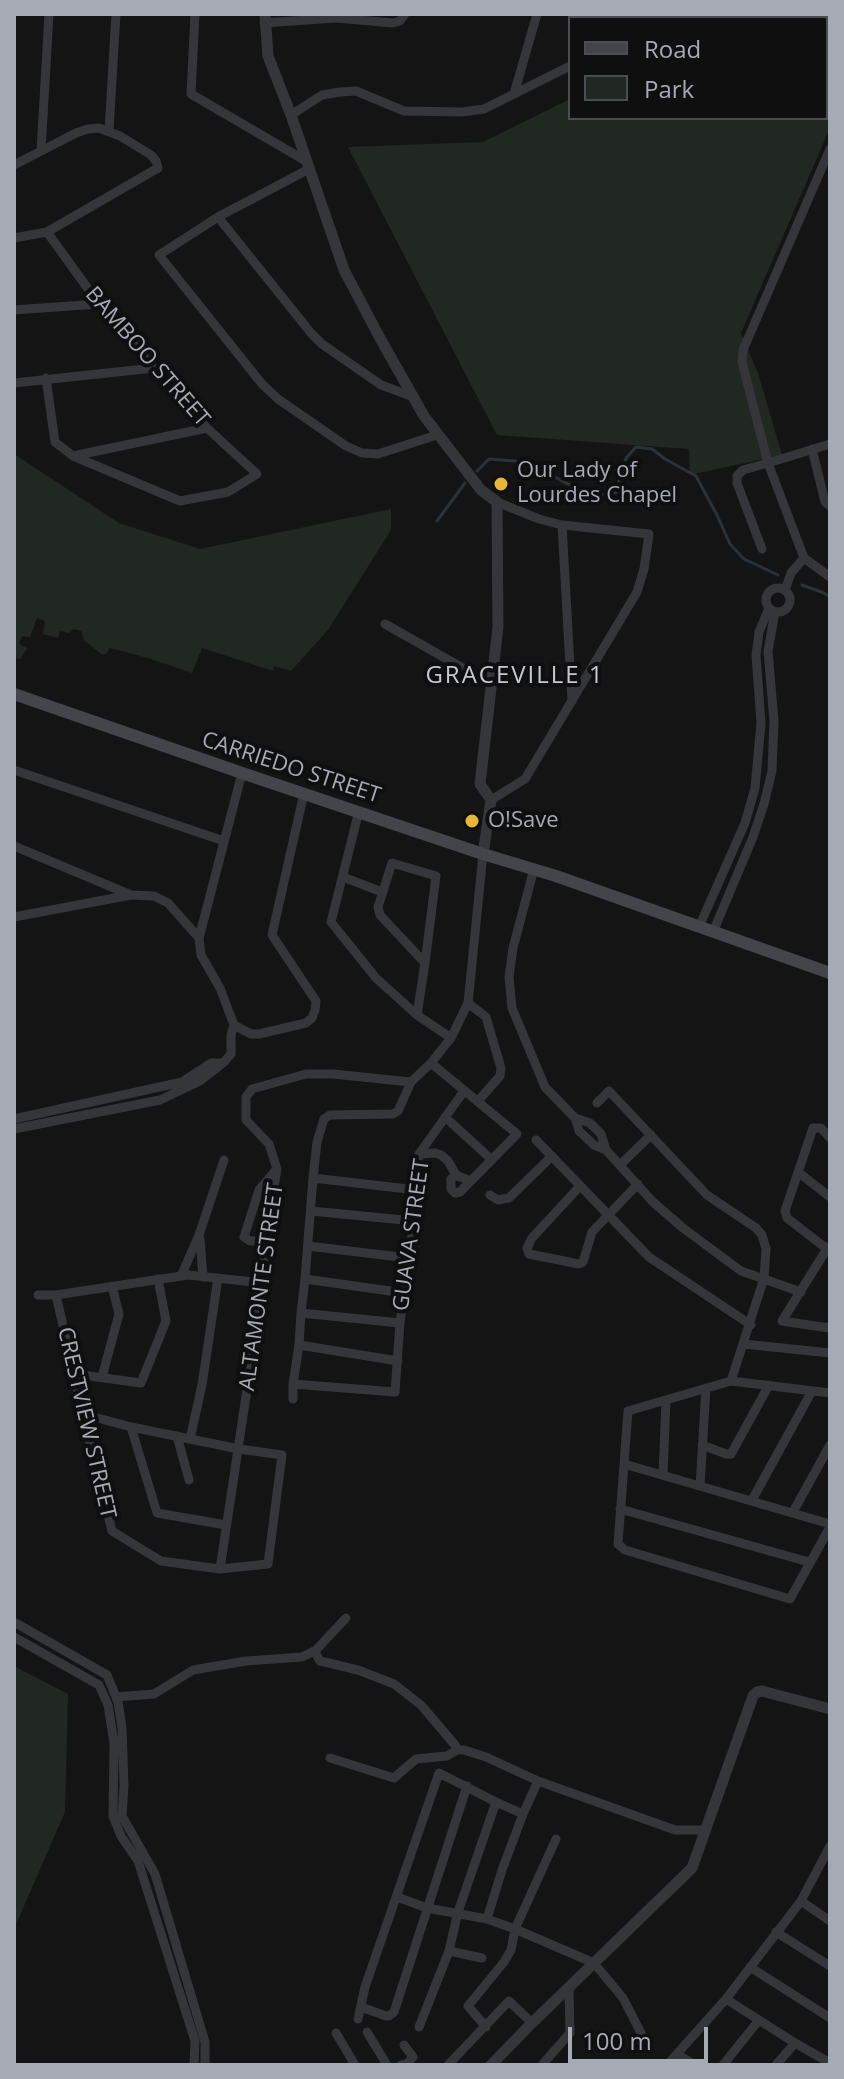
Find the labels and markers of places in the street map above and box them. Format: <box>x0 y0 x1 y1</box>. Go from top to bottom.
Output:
place label: Our Lady of Lourdes Chapel <box>517 458 677 510</box>
marker: Our Lady of Lourdes Chapel <box>492 475 510 493</box>
place label: O!Save <box>488 808 559 834</box>
marker: O!Save <box>463 812 481 830</box>

